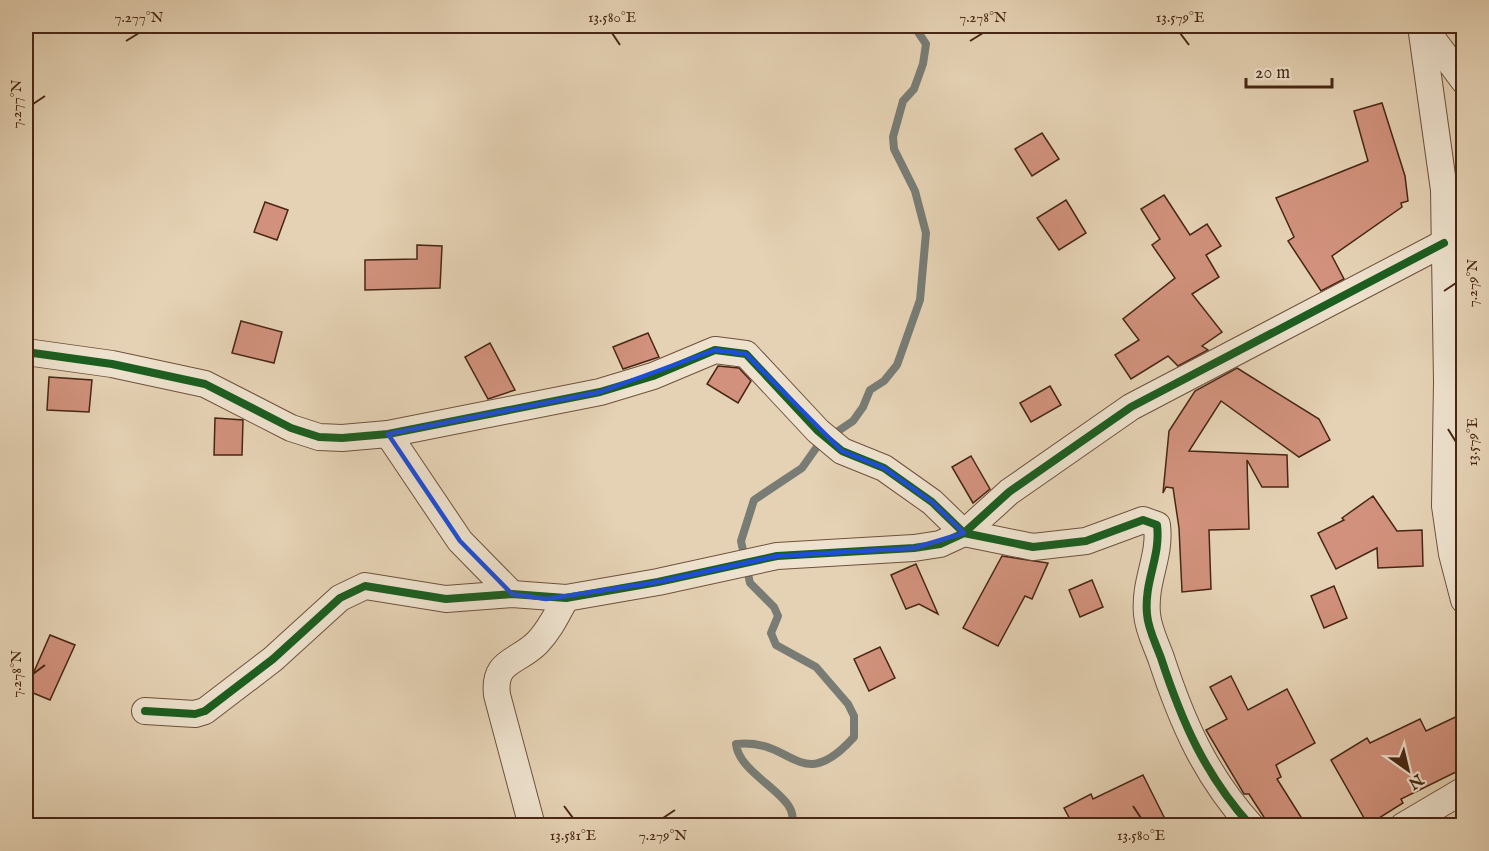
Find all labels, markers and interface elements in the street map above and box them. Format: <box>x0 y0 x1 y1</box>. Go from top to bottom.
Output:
text: 7.277°N <box>115 8 163 27</box>
text: 13.580°E <box>588 8 636 27</box>
text: 7.278°N <box>959 8 1007 27</box>
text: 13.579°E <box>1156 8 1204 27</box>
scale bar <box>1246 51 1332 89</box>
text: 20 m <box>1255 62 1290 85</box>
text: 7.277°N <box>7 80 26 128</box>
text: 7.279°N <box>1463 259 1482 307</box>
text: 13.579°E <box>1463 418 1482 466</box>
text: 7.278°N <box>7 650 26 698</box>
north arrow <box>1378 740 1438 800</box>
text: N <box>1404 768 1427 793</box>
text: 13.581°E <box>550 826 596 845</box>
text: 7.279°N <box>639 826 687 845</box>
text: 13.580°E <box>1117 826 1165 845</box>

